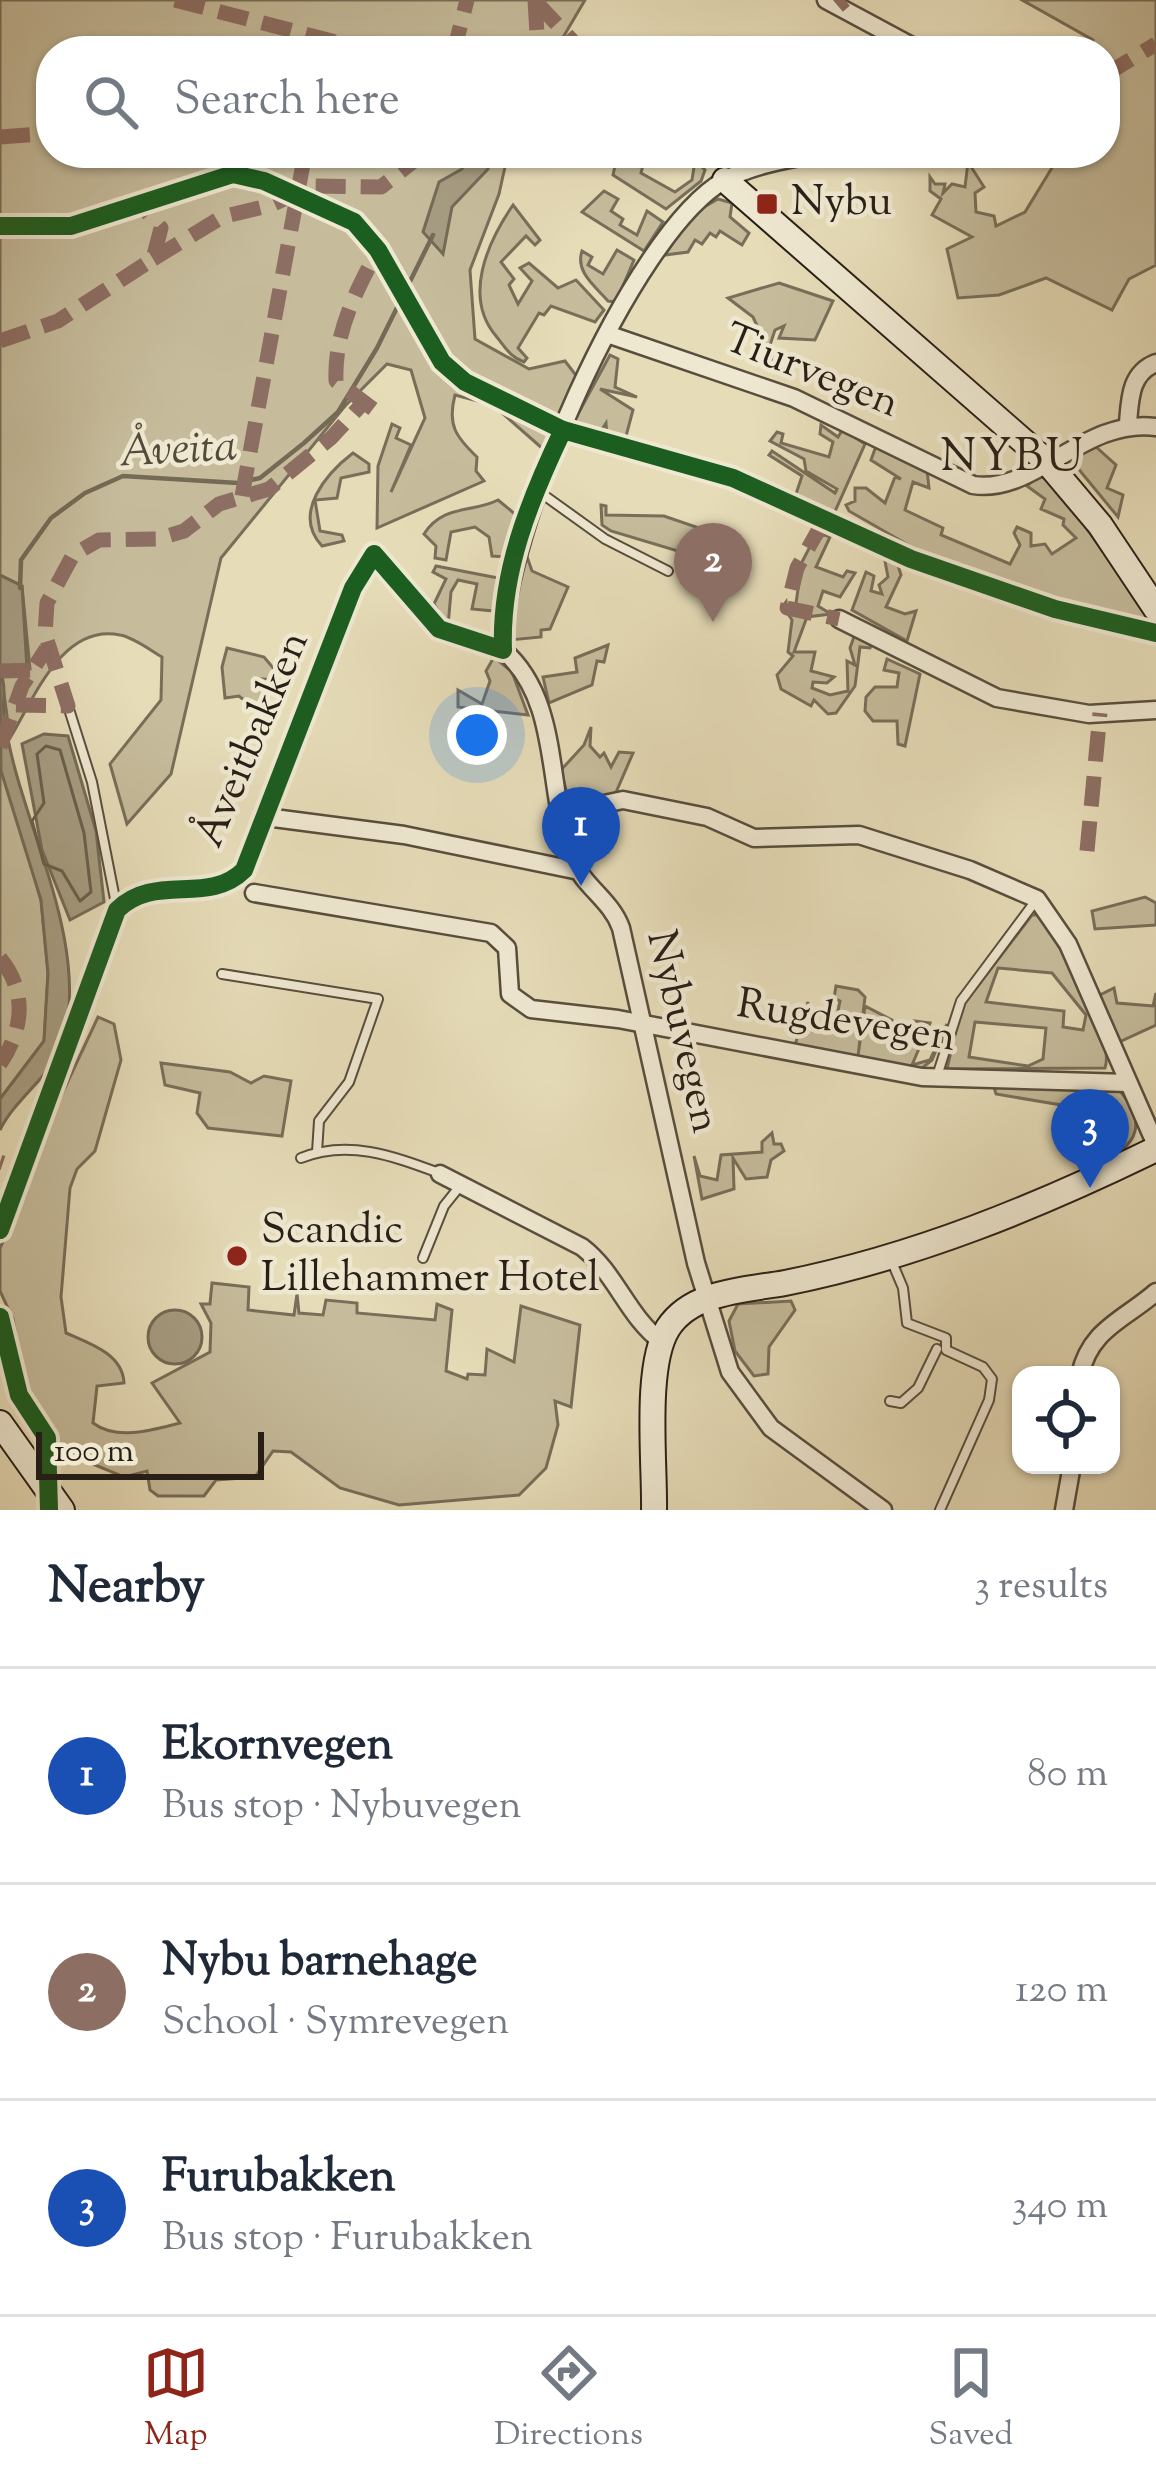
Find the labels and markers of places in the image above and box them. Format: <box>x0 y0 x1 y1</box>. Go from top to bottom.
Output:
place label: Nybu <box>791 174 892 234</box>
marker: Nybu <box>754 191 780 217</box>
pin: 2 <box>674 523 752 622</box>
pin: 1 <box>542 787 620 886</box>
pin: 3 <box>1051 1089 1129 1188</box>
place label: Scandic Lillehammer Hotel <box>261 1202 599 1310</box>
marker: Scandic Lillehammer Hotel <box>224 1243 250 1269</box>

